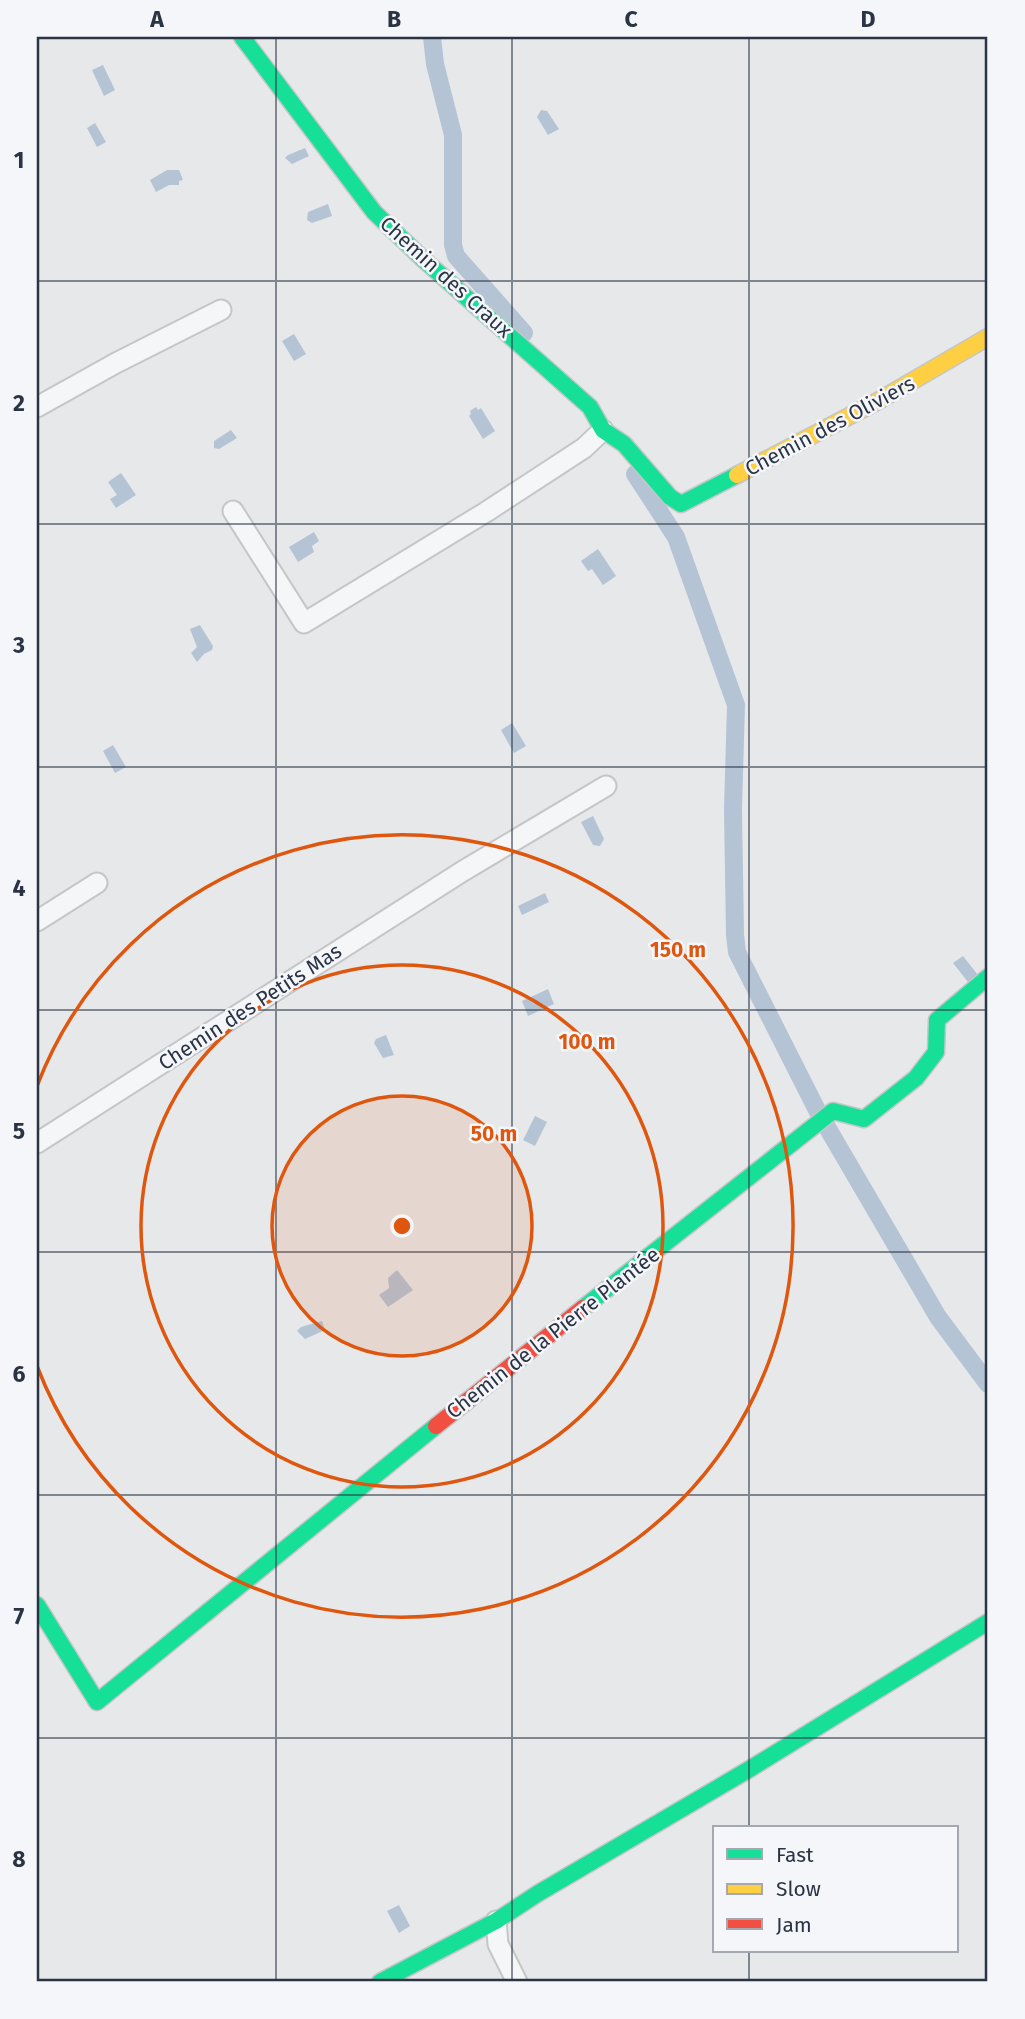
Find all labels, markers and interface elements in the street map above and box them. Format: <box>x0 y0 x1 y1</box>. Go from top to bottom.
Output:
text: A <box>149 5 164 33</box>
text: B <box>387 5 401 33</box>
text: C <box>624 5 638 33</box>
text: D <box>861 5 876 33</box>
text: 1 <box>14 146 24 174</box>
street label: Chemin des Craux <box>374 211 518 344</box>
street label: Chemin des Oliviers <box>741 370 919 482</box>
text: 2 <box>13 389 25 417</box>
text: 3 <box>12 631 25 659</box>
text: 4 <box>13 874 26 902</box>
text: 150 m <box>650 937 706 963</box>
street label: Chemin des Petits Mas <box>153 938 347 1076</box>
text: 100 m <box>558 1029 616 1055</box>
text: 5 <box>13 1117 25 1145</box>
text: 50 m <box>471 1121 517 1147</box>
centre of rings <box>390 1214 414 1238</box>
street label: Chemin de la Pierre Plantée <box>441 1242 665 1424</box>
text: 6 <box>13 1360 26 1388</box>
text: 7 <box>14 1602 25 1630</box>
legend <box>713 1826 958 1952</box>
text: Fast <box>776 1842 814 1868</box>
text: 8 <box>12 1845 26 1873</box>
text: Slow <box>776 1876 821 1902</box>
text: Jam <box>776 1912 812 1938</box>

